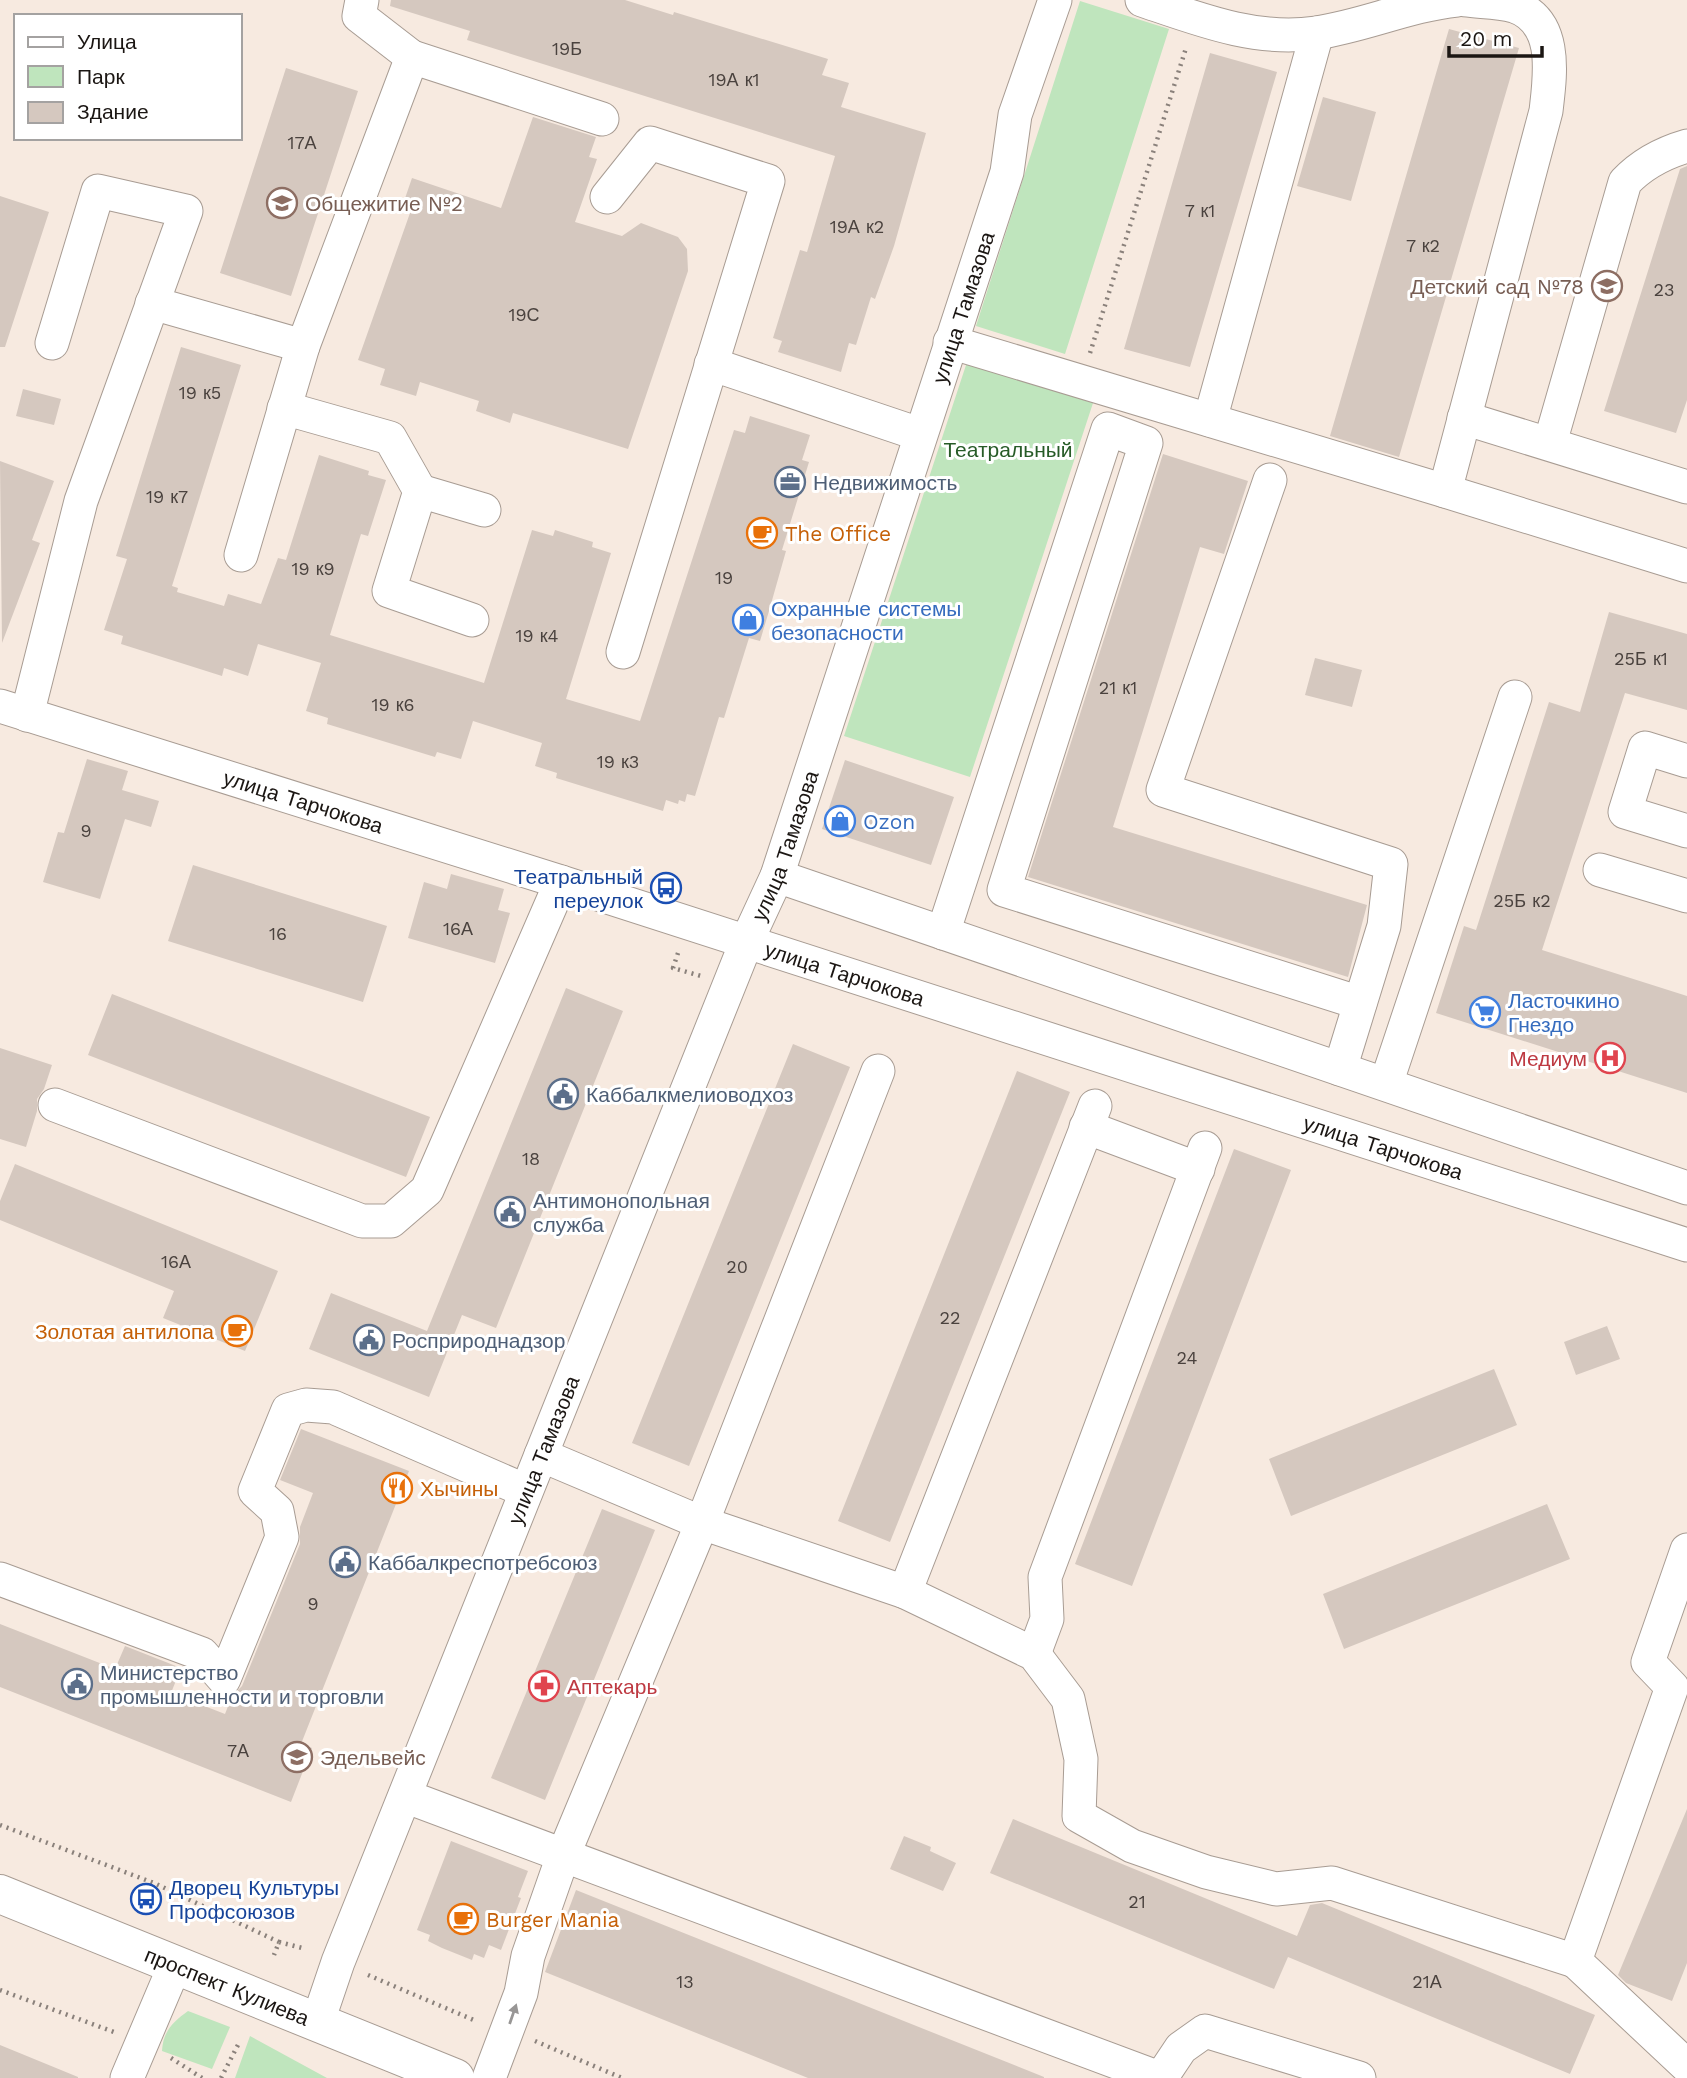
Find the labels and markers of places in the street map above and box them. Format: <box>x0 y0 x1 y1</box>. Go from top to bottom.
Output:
school or university icon: Общежитие №2 <box>265 186 299 220</box>
place label: Общежитие №2 <box>305 191 463 216</box>
school or university icon: Детский сад №78 <box>1590 269 1624 303</box>
place label: Детский сад №78 <box>1410 274 1584 299</box>
office icon: Недвижимость <box>773 465 807 499</box>
place label: Недвижимость <box>813 470 958 495</box>
cafe icon: The Office <box>745 516 779 550</box>
place label: The Office <box>785 521 891 546</box>
place label: Охранные системы безопасности <box>771 596 961 645</box>
shop icon: Охранные системы безопасности <box>731 603 765 637</box>
shop icon: Ozon <box>823 804 857 838</box>
place label: Ozon <box>863 809 915 834</box>
place label: Театральный переулок <box>514 864 644 913</box>
bus stop icon: Театральный переулок <box>649 871 683 905</box>
place label: Ласточкино Гнездо <box>1508 988 1620 1037</box>
supermarket icon: Ласточкино Гнездо <box>1468 995 1502 1029</box>
hospital icon: Медиум <box>1593 1041 1627 1075</box>
place label: Медиум <box>1509 1046 1587 1071</box>
public building icon: Каббалкмелиоводхоз <box>546 1077 580 1111</box>
place label: Каббалкмелиоводхоз <box>586 1082 793 1107</box>
place label: Антимонопольная служба <box>533 1188 710 1237</box>
public building icon: Антимонопольная служба <box>493 1195 527 1229</box>
cafe icon: Золотая антилопа <box>220 1314 254 1348</box>
place label: Золотая антилопа <box>35 1319 214 1344</box>
public building icon: Росприроднадзор <box>352 1323 386 1357</box>
place label: Росприроднадзор <box>392 1328 565 1353</box>
restaurant icon: Хычины <box>380 1471 414 1505</box>
place label: Хычины <box>420 1476 498 1501</box>
public building icon: Каббалкреспотребсоюз <box>328 1545 362 1579</box>
place label: Каббалкреспотребсоюз <box>368 1550 597 1575</box>
place label: Министерство промышленности и торговли <box>100 1660 384 1709</box>
public building icon: Министерство промышленности и торговли <box>60 1667 94 1701</box>
pharmacy icon: Аптекарь <box>527 1669 561 1703</box>
place label: Аптекарь <box>567 1674 657 1699</box>
school or university icon: Эдельвейс <box>280 1740 314 1774</box>
place label: Эдельвейс <box>320 1745 426 1770</box>
place label: Дворец Культуры Профсоюзов <box>169 1875 339 1924</box>
bus stop icon: Дворец Культуры Профсоюзов <box>129 1882 163 1916</box>
cafe icon: Burger Mania <box>446 1902 480 1936</box>
place label: Burger Mania <box>486 1907 620 1932</box>

